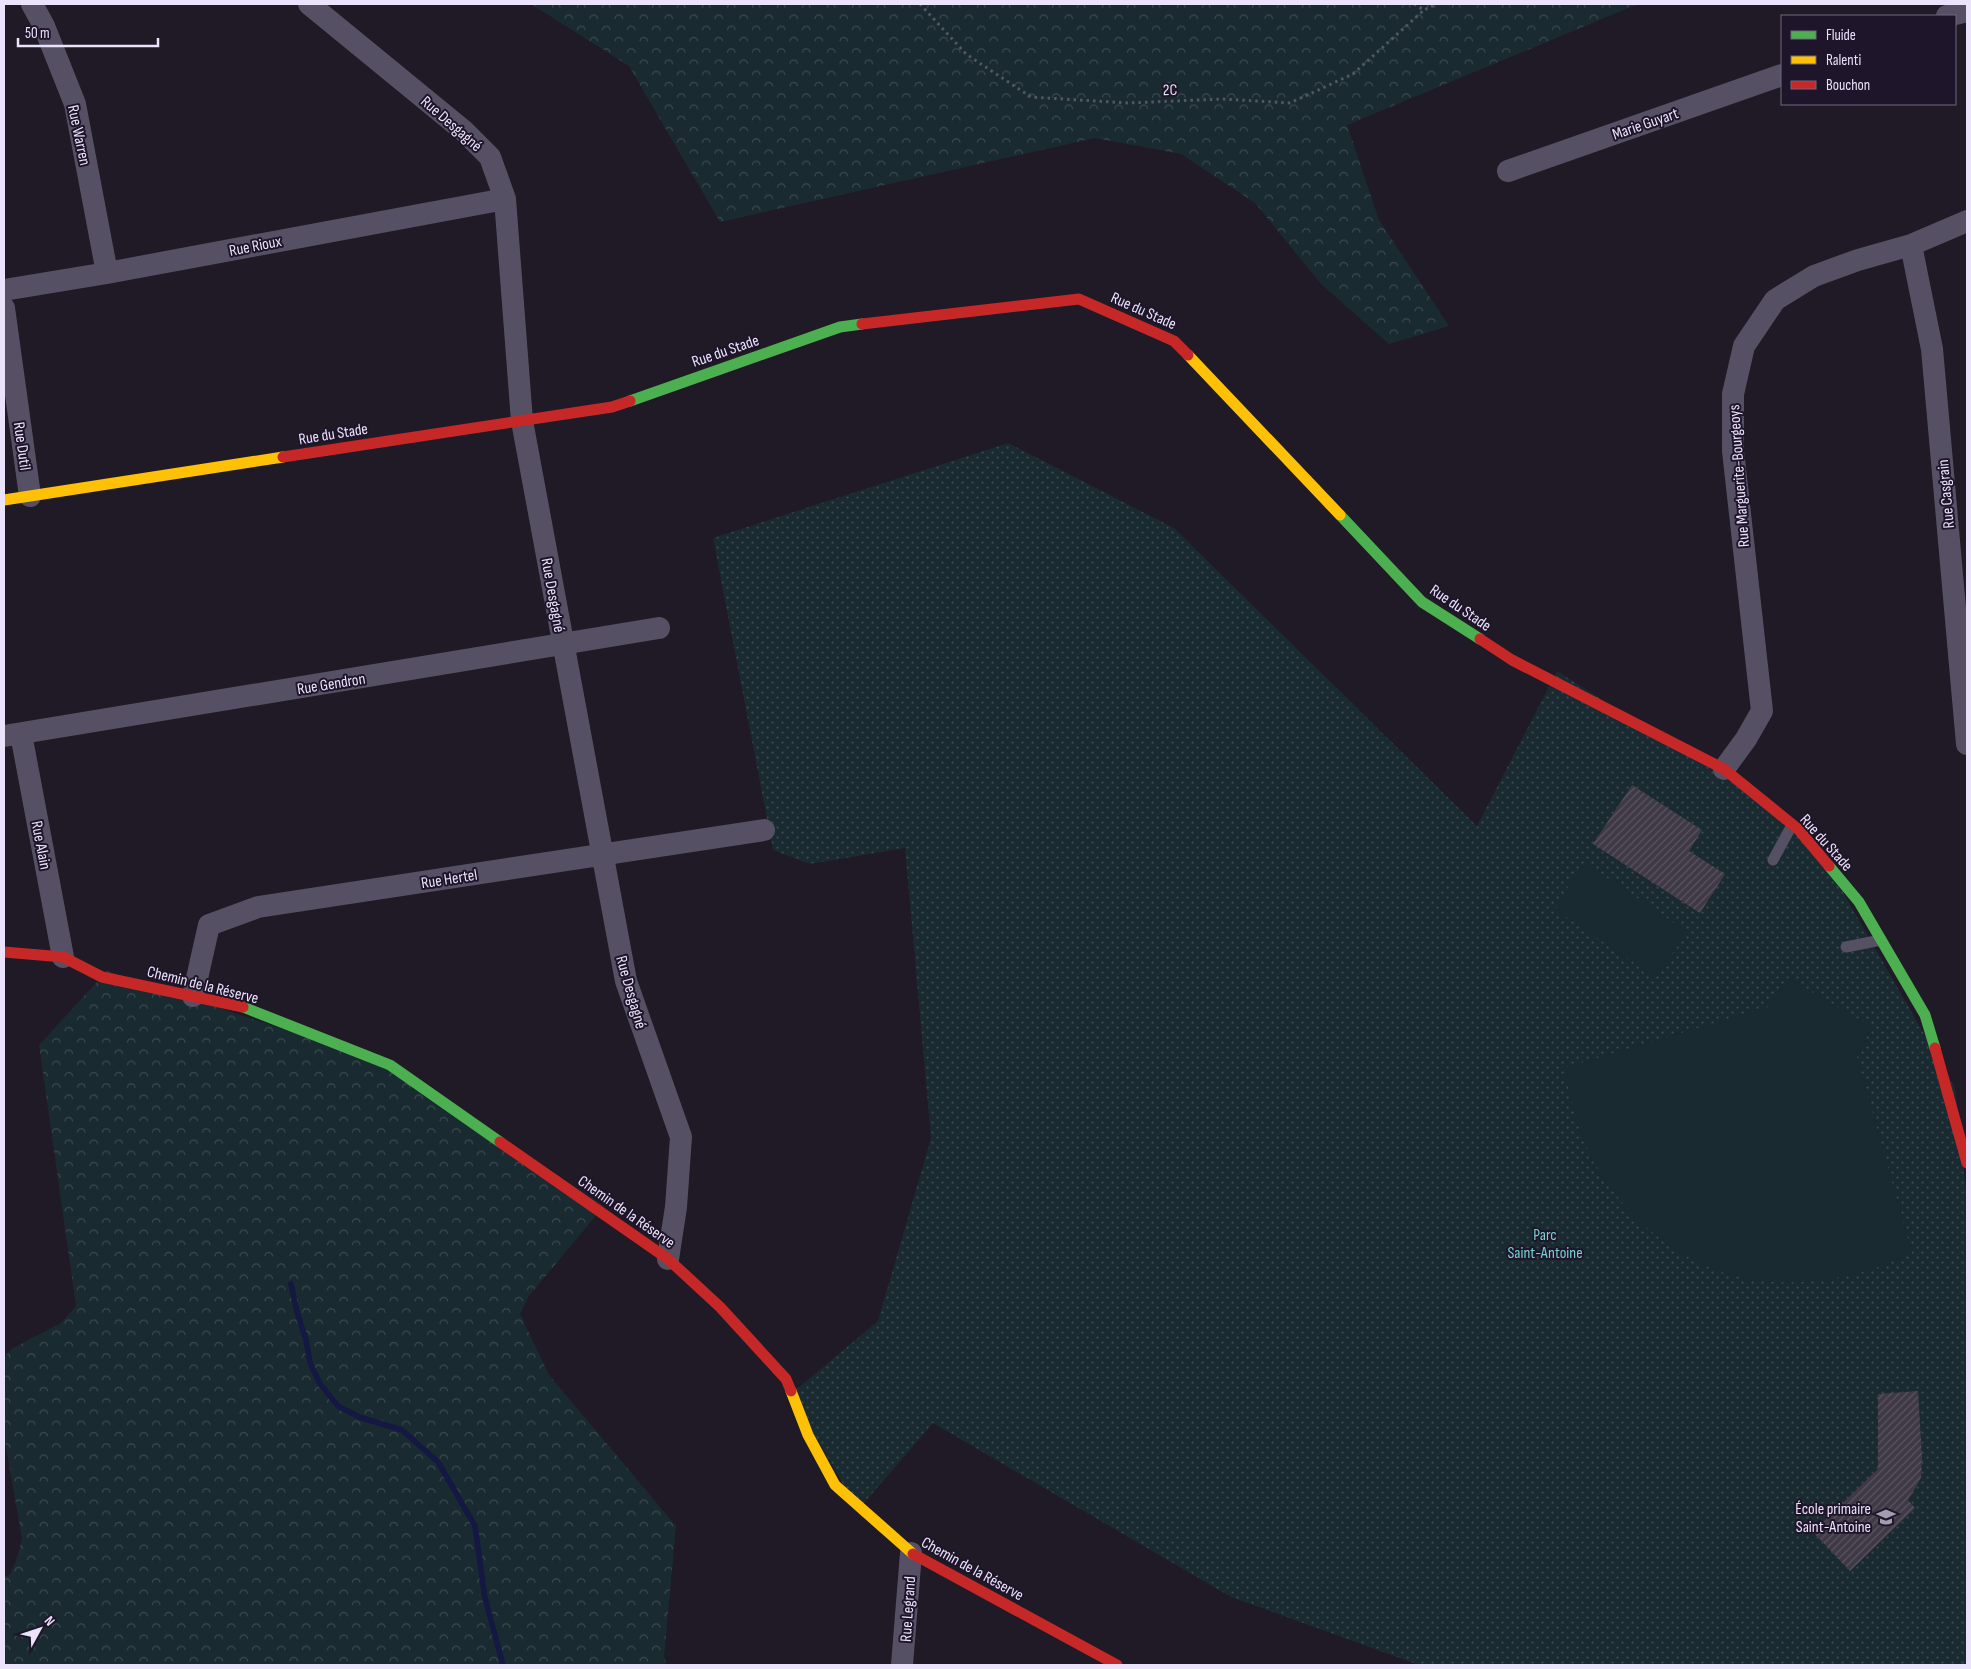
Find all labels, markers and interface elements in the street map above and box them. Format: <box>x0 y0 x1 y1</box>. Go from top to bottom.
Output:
scale bar <box>18 15 158 47</box>
legend <box>1781 15 1956 105</box>
text: 50 m <box>25 24 50 43</box>
text: Fluide <box>1826 26 1856 45</box>
text: Ralenti <box>1826 51 1861 70</box>
text: Bouchon <box>1826 76 1870 95</box>
street label: 2C <box>1163 81 1178 100</box>
street label: Rue Desgagné <box>416 92 486 156</box>
street label: Rue Warren <box>63 103 94 167</box>
street label: Marie Guyart <box>1610 104 1681 145</box>
street label: Rue Rioux <box>228 232 283 261</box>
street label: Rue du Stade <box>1108 288 1179 334</box>
street label: Rue du Stade <box>689 331 762 372</box>
street label: Rue Marguerite-Bourgeoys <box>1725 404 1754 548</box>
street label: Rue du Stade <box>297 420 369 449</box>
street label: Rue Dutil <box>9 421 34 472</box>
street label: Rue Casgrain <box>1934 459 1959 529</box>
street label: Rue Desgagné <box>537 557 568 634</box>
street label: Rue du Stade <box>1426 581 1494 636</box>
street label: Rue Gendron <box>296 670 367 699</box>
street label: Rue du Stade <box>1795 811 1856 875</box>
street label: Rue Alain <box>27 819 55 871</box>
street label: Rue Hertel <box>420 866 479 893</box>
street label: Rue Desgagné <box>611 954 650 1031</box>
street label: Chemin de la Réserve <box>145 962 260 1008</box>
street label: Chemin de la Réserve <box>574 1172 678 1253</box>
park label: Parc Saint-Antoine <box>1507 1226 1583 1263</box>
place label: École primaire Saint-Antoine <box>1795 1500 1871 1537</box>
school or university icon: École primaire Saint-Antoine <box>1875 1506 1897 1528</box>
street label: Chemin de la Réserve <box>918 1533 1027 1605</box>
street label: Rue Legrand <box>897 1576 920 1643</box>
north arrow <box>15 1604 65 1654</box>
text: N <box>41 1613 58 1629</box>

